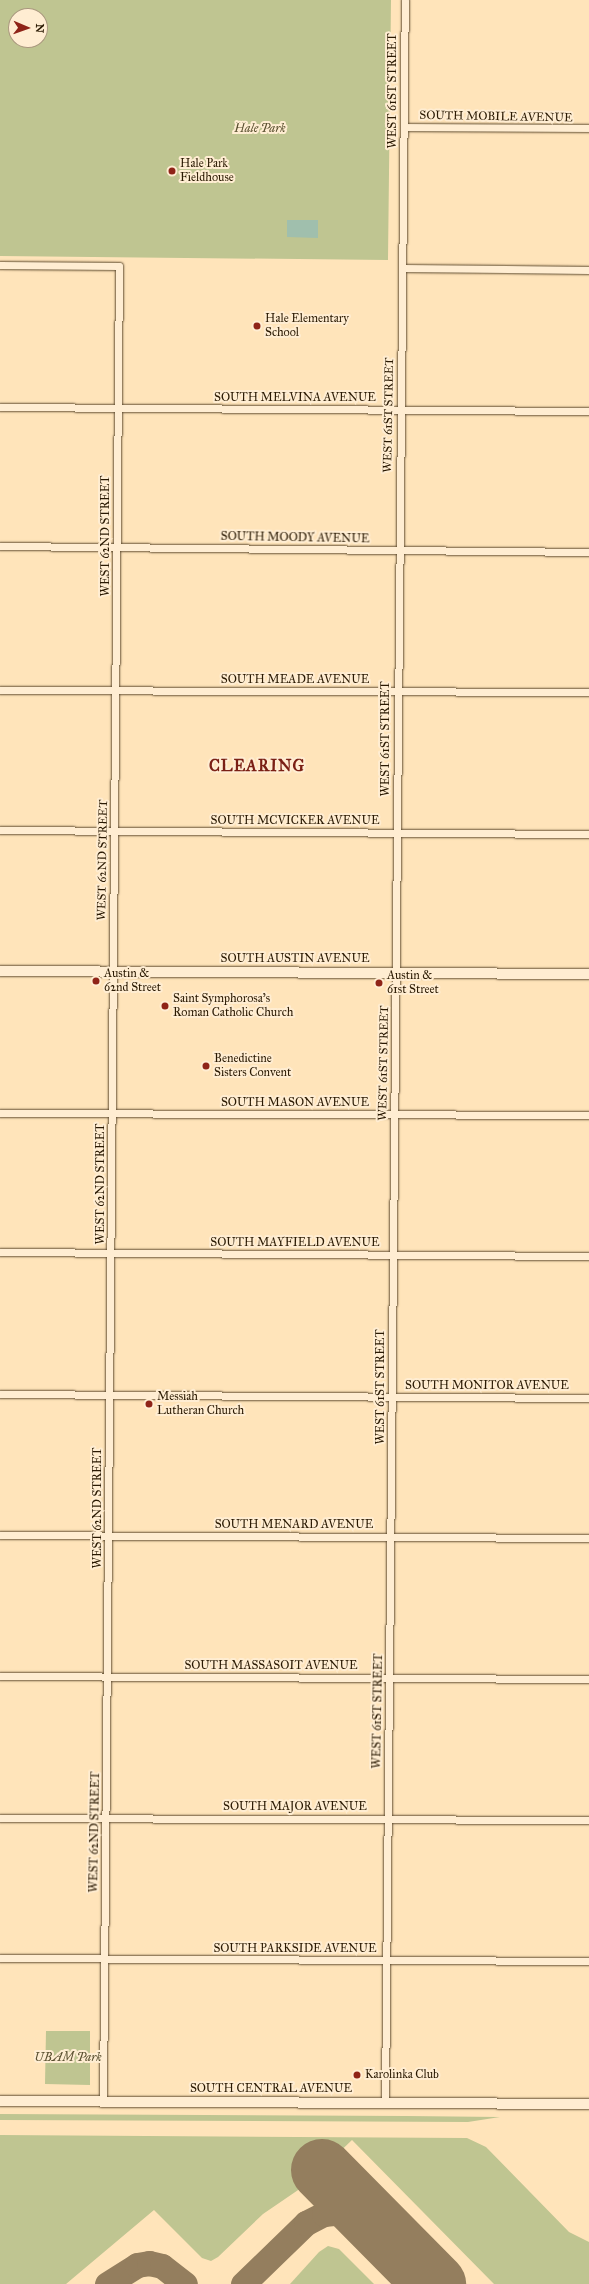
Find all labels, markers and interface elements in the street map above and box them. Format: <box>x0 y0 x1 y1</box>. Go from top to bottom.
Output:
north arrow <box>8 8 48 48</box>
text: N <box>33 24 46 33</box>
street label: WEST 61ST STREET <box>386 33 400 149</box>
street label: SOUTH MOBILE AVENUE <box>419 108 573 126</box>
park label: Hale Park <box>234 122 286 136</box>
place label: Hale Park Fieldhouse <box>180 157 234 185</box>
marker: Hale Park Fieldhouse <box>167 166 177 176</box>
place label: Hale Elementary School <box>265 312 349 340</box>
marker: Hale Elementary School <box>252 321 262 331</box>
street label: WEST 61ST STREET <box>381 357 397 473</box>
street label: SOUTH MELVINA AVENUE <box>214 391 376 405</box>
street label: WEST 62ND STREET <box>99 476 113 596</box>
street label: SOUTH MOODY AVENUE <box>220 530 370 546</box>
street label: SOUTH MEADE AVENUE <box>221 673 369 687</box>
street label: WEST 61ST STREET <box>379 681 393 797</box>
district label: CLEARING <box>209 756 305 776</box>
street label: WEST 62ND STREET <box>95 799 111 921</box>
street label: SOUTH MCVICKER AVENUE <box>210 814 380 828</box>
street label: SOUTH AUSTIN AVENUE <box>221 952 369 966</box>
place label: Austin & 62nd Street <box>104 967 161 995</box>
place label: Austin & 61st Street <box>387 969 439 997</box>
marker: Austin & 62nd Street <box>91 976 101 986</box>
marker: Austin & 61st Street <box>374 978 384 988</box>
place label: Saint Symphorosa's Roman Catholic Church <box>173 992 293 1020</box>
marker: Saint Symphorosa's Roman Catholic Church <box>160 1001 170 1011</box>
street label: WEST 61ST STREET <box>376 1005 392 1121</box>
place label: Benedictine Sisters Convent <box>214 1052 291 1080</box>
marker: Benedictine Sisters Convent <box>201 1061 211 1071</box>
street label: SOUTH MASON AVENUE <box>221 1096 369 1110</box>
street label: WEST 62ND STREET <box>94 1124 108 1244</box>
street label: SOUTH MAYFIELD AVENUE <box>210 1236 380 1250</box>
street label: WEST 61ST STREET <box>374 1329 388 1445</box>
street label: SOUTH MONITOR AVENUE <box>405 1379 569 1393</box>
place label: Messiah Lutheran Church <box>157 1390 244 1418</box>
marker: Messiah Lutheran Church <box>144 1399 154 1409</box>
street label: WEST 62ND STREET <box>91 1448 105 1568</box>
street label: SOUTH MENARD AVENUE <box>215 1518 373 1532</box>
street label: WEST 61ST STREET <box>370 1653 386 1769</box>
street label: SOUTH MASSASOIT AVENUE <box>184 1659 358 1673</box>
street label: WEST 62ND STREET <box>87 1771 103 1893</box>
street label: SOUTH MAJOR AVENUE <box>223 1800 367 1814</box>
street label: SOUTH PARKSIDE AVENUE <box>213 1942 377 1956</box>
park label: UBAM Park <box>34 2051 102 2065</box>
place label: Karolinka Club <box>365 2068 439 2082</box>
marker: Karolinka Club <box>352 2070 362 2080</box>
street label: SOUTH CENTRAL AVENUE <box>190 2082 352 2096</box>

